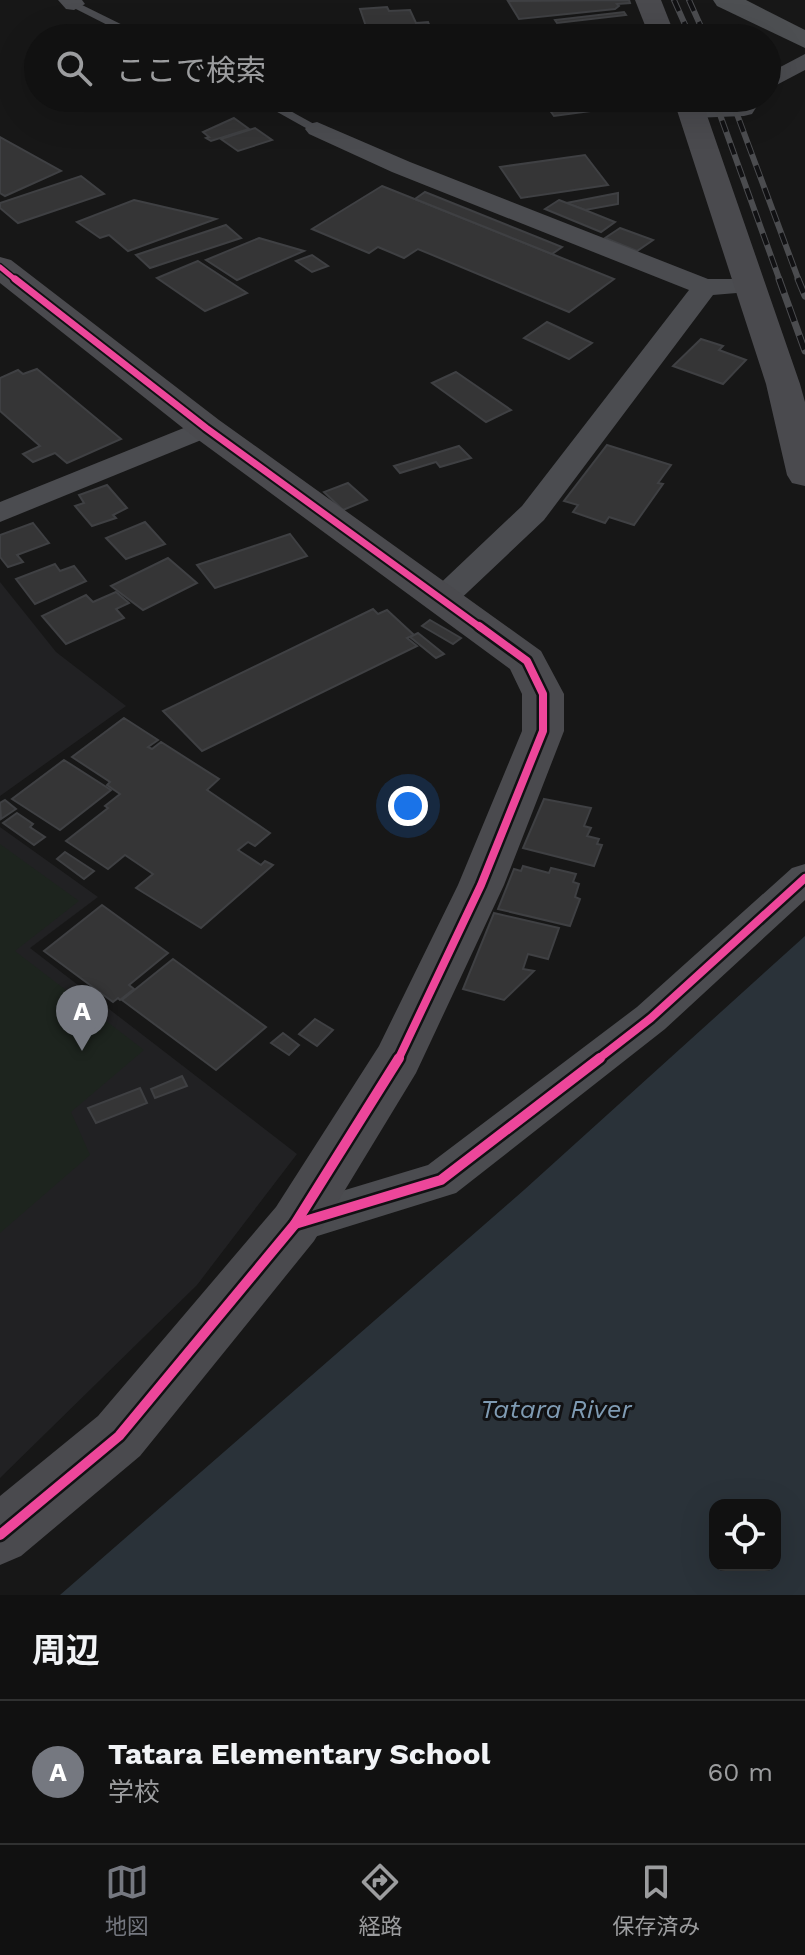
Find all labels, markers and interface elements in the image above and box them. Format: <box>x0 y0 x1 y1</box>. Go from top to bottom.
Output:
search box <box>24 24 781 112</box>
icon: search <box>52 46 96 90</box>
text: ここで検索 <box>116 53 266 88</box>
your location <box>388 786 428 826</box>
pin: A <box>56 985 108 1051</box>
water label: Tatara River <box>480 1394 633 1424</box>
map controls <box>709 1499 781 1571</box>
button: locate <box>709 1499 781 1571</box>
text: 周辺 <box>32 1630 100 1670</box>
text: Tatara Elementary School <box>108 1736 490 1771</box>
text: A <box>49 1757 67 1787</box>
text: 60 m <box>707 1757 773 1787</box>
text: 学校 <box>108 1777 160 1807</box>
tab: 地図 <box>105 1860 149 1940</box>
tab: 経路 <box>358 1860 402 1940</box>
tab: 保存済み <box>612 1860 700 1940</box>

